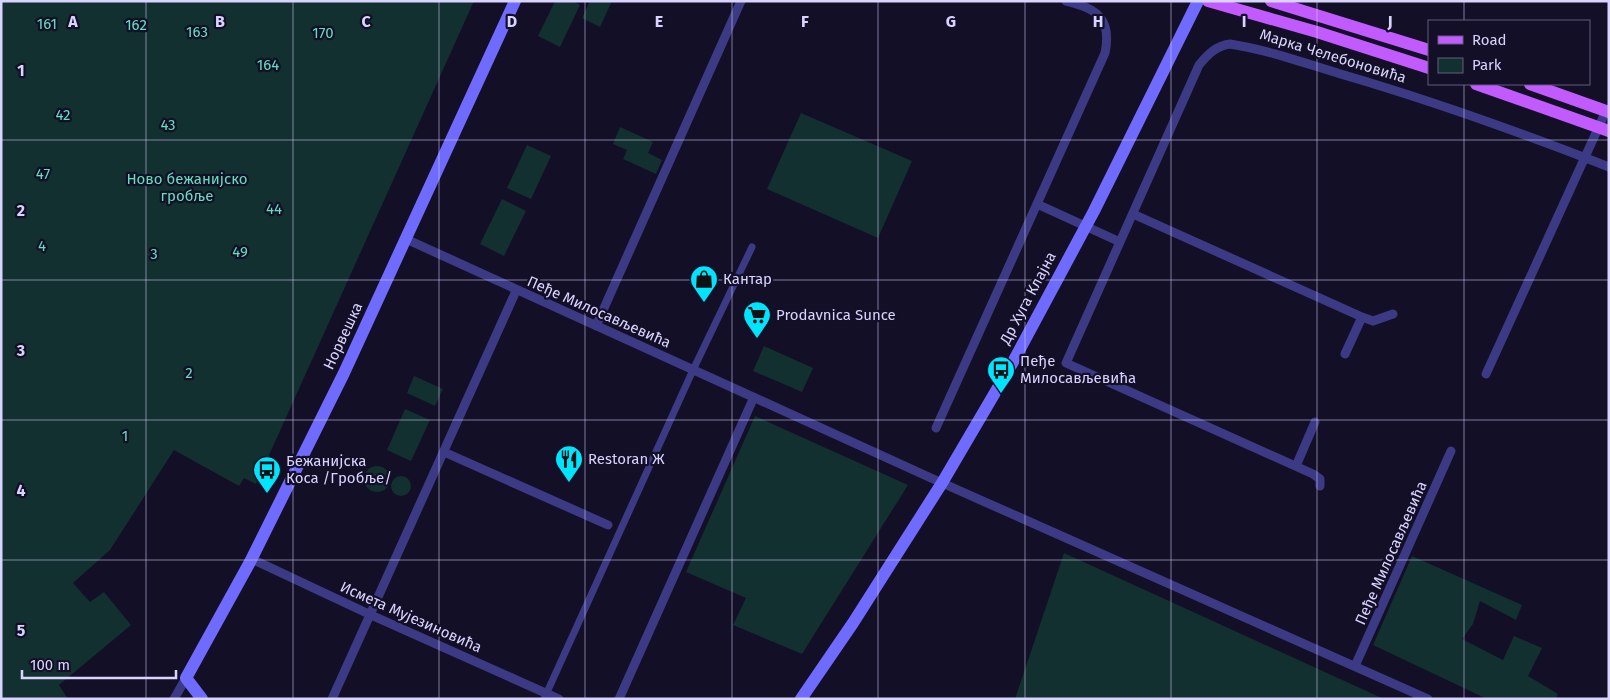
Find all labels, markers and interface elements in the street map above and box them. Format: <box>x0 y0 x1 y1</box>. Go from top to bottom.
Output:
text: A <box>67 12 78 31</box>
text: B <box>215 12 225 31</box>
text: C <box>361 12 371 31</box>
text: D <box>507 12 517 31</box>
text: E <box>655 12 663 31</box>
text: F <box>801 12 809 31</box>
text: G <box>946 12 956 31</box>
text: H <box>1093 12 1103 31</box>
text: I <box>1242 12 1246 31</box>
text: J <box>1386 12 1393 31</box>
park label: 161 <box>37 15 57 33</box>
park label: 162 <box>125 16 147 34</box>
legend <box>1428 20 1590 85</box>
park label: 163 <box>186 23 208 41</box>
park label: 170 <box>312 24 334 42</box>
street label: Марка Челебоновића <box>1258 25 1408 87</box>
text: Road <box>1472 31 1507 49</box>
park label: 164 <box>257 56 279 74</box>
text: Park <box>1472 56 1502 74</box>
text: 1 <box>17 61 25 80</box>
park label: 42 <box>55 106 71 124</box>
park label: 43 <box>160 116 176 134</box>
park label: 47 <box>36 165 50 183</box>
park label: Ново бежанијско гробље <box>126 170 248 205</box>
park label: 44 <box>266 200 282 218</box>
text: 2 <box>17 201 25 220</box>
park label: 4 <box>38 237 46 255</box>
park label: 49 <box>232 243 248 261</box>
park label: 3 <box>150 245 158 263</box>
street label: Др Хуга Клајна <box>996 249 1060 348</box>
shop icon: Кантар <box>689 264 719 303</box>
place label: Кантар <box>723 270 772 288</box>
street label: Пеђе Милосављевића <box>524 272 674 352</box>
street label: Норвешка <box>320 300 366 372</box>
supermarket icon: Prodavnica Sunce <box>742 300 772 339</box>
place label: Prodavnica Sunce <box>776 306 896 324</box>
text: 3 <box>16 341 25 360</box>
place label: Пеђе Милосављевића <box>1020 352 1136 387</box>
bus stop icon: Пеђе Милосављевића <box>986 355 1016 394</box>
park label: 2 <box>185 364 193 382</box>
park label: 1 <box>122 427 128 445</box>
restaurant icon: Restoran Ж <box>554 444 584 483</box>
place label: Restoran Ж <box>588 450 665 468</box>
place label: Бежанијска Коса /Гробље/ <box>286 452 392 487</box>
bus stop icon: Бежанијска Коса /Гробље/ <box>252 455 282 494</box>
street label: Пеђе Милосављевића <box>1351 478 1431 628</box>
text: 4 <box>16 481 26 500</box>
street label: Исмета Мујезиновића <box>337 578 485 656</box>
text: 5 <box>17 621 26 640</box>
scale bar <box>22 648 176 680</box>
text: 100 m <box>30 656 70 674</box>

